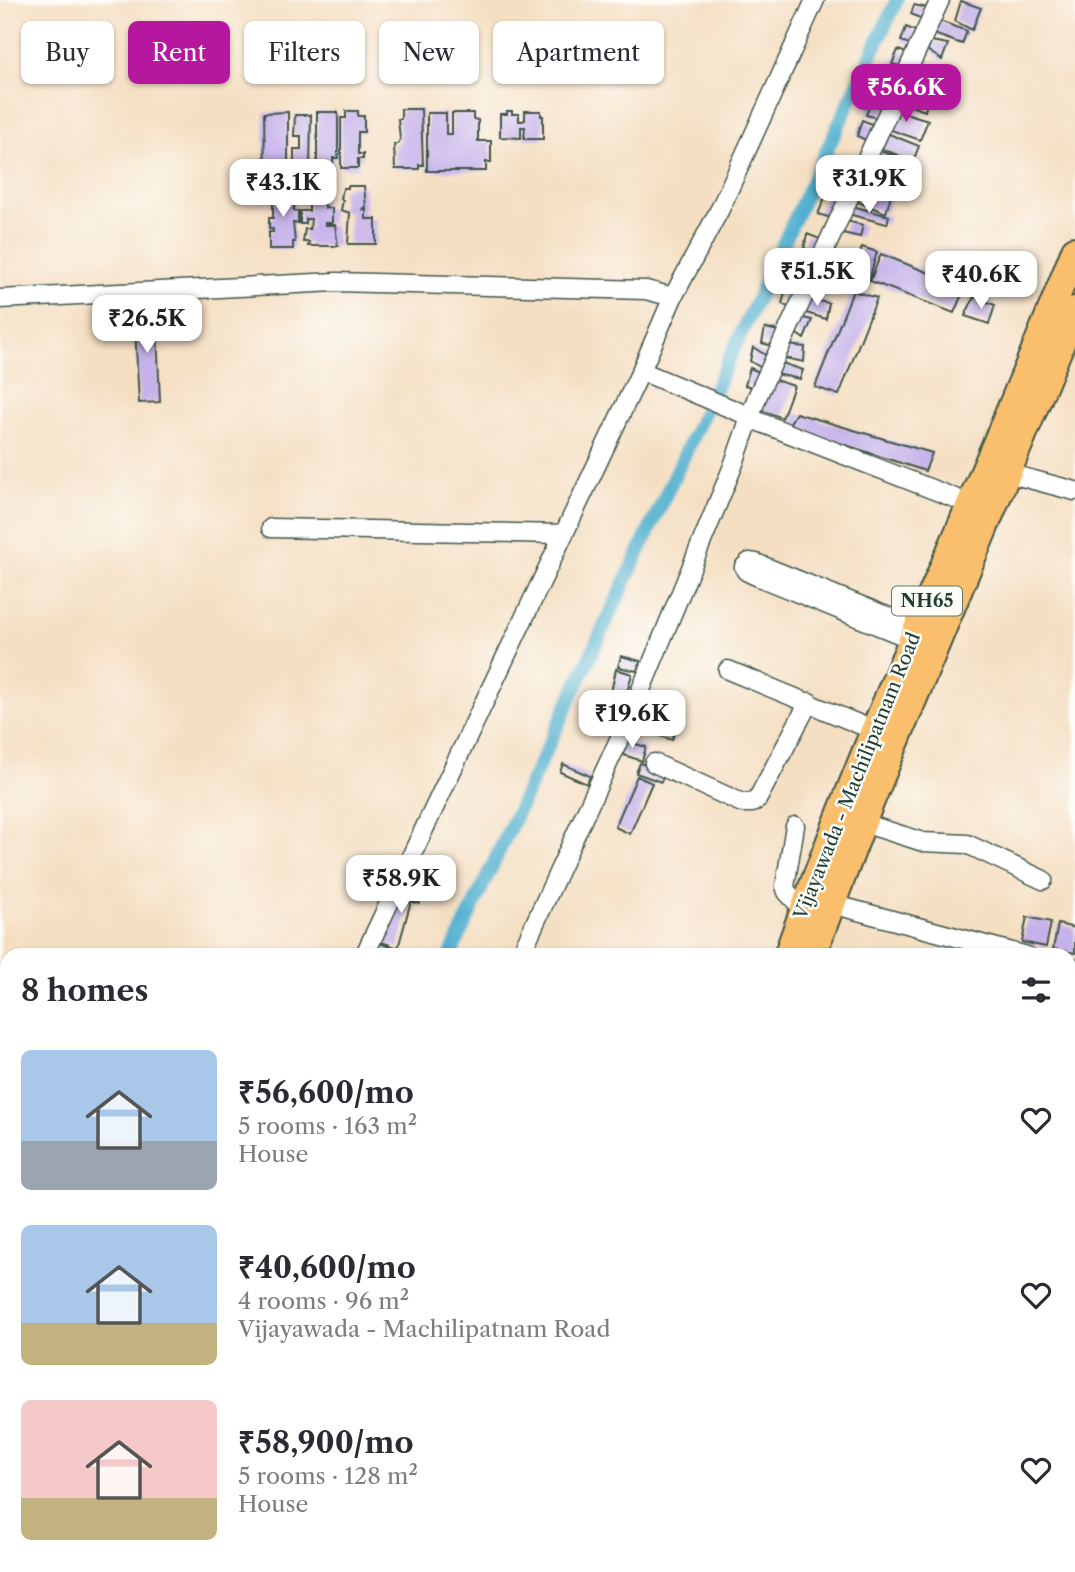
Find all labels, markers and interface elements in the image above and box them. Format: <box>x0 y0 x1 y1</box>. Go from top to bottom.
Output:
chip: Buy <box>21 21 114 84</box>
chip: Rent <box>128 21 230 84</box>
chip: Filters <box>244 21 365 84</box>
chip: New <box>379 21 479 84</box>
chip: Apartment <box>493 21 664 84</box>
pin: ₹56.6K <box>849 64 963 124</box>
text: ₹56.6K <box>867 73 945 101</box>
pin: ₹31.9K <box>812 156 926 215</box>
pin: ₹43.1K <box>226 160 340 219</box>
text: ₹31.9K <box>832 164 906 192</box>
text: ₹43.1K <box>246 168 320 196</box>
pin: ₹51.5K <box>760 248 874 308</box>
pin: ₹40.6K <box>924 252 1038 311</box>
text: ₹51.5K <box>780 257 854 285</box>
text: ₹40.6K <box>941 260 1021 288</box>
pin: ₹26.5K <box>90 296 204 355</box>
text: ₹26.5K <box>108 304 186 332</box>
road number: NH65 <box>892 586 962 616</box>
street label: Vijayawada - Machilipatnam Road <box>788 629 925 924</box>
pin: ₹19.6K <box>575 690 689 750</box>
text: ₹19.6K <box>595 699 669 727</box>
pin: ₹58.9K <box>344 856 458 915</box>
text: ₹58.9K <box>362 864 440 892</box>
icon: filters <box>1017 971 1055 1009</box>
text: 8 homes <box>21 972 148 1009</box>
text: ₹56,600/mo <box>238 1074 414 1111</box>
icon: home <box>77 1078 161 1162</box>
icon: heart <box>1017 1101 1055 1139</box>
text: 5 rooms · 163 m² <box>238 1112 417 1140</box>
text: House <box>238 1140 308 1168</box>
text: ₹40,600/mo <box>238 1249 416 1286</box>
icon: home <box>77 1253 161 1337</box>
icon: heart <box>1017 1276 1055 1314</box>
text: 4 rooms · 96 m² <box>238 1287 409 1315</box>
text: Vijayawada - Machilipatnam Road <box>238 1315 610 1343</box>
text: ₹58,900/mo <box>238 1424 414 1461</box>
icon: home <box>77 1428 161 1512</box>
icon: heart <box>1017 1451 1055 1489</box>
text: 5 rooms · 128 m² <box>238 1462 418 1490</box>
text: House <box>238 1490 308 1518</box>

